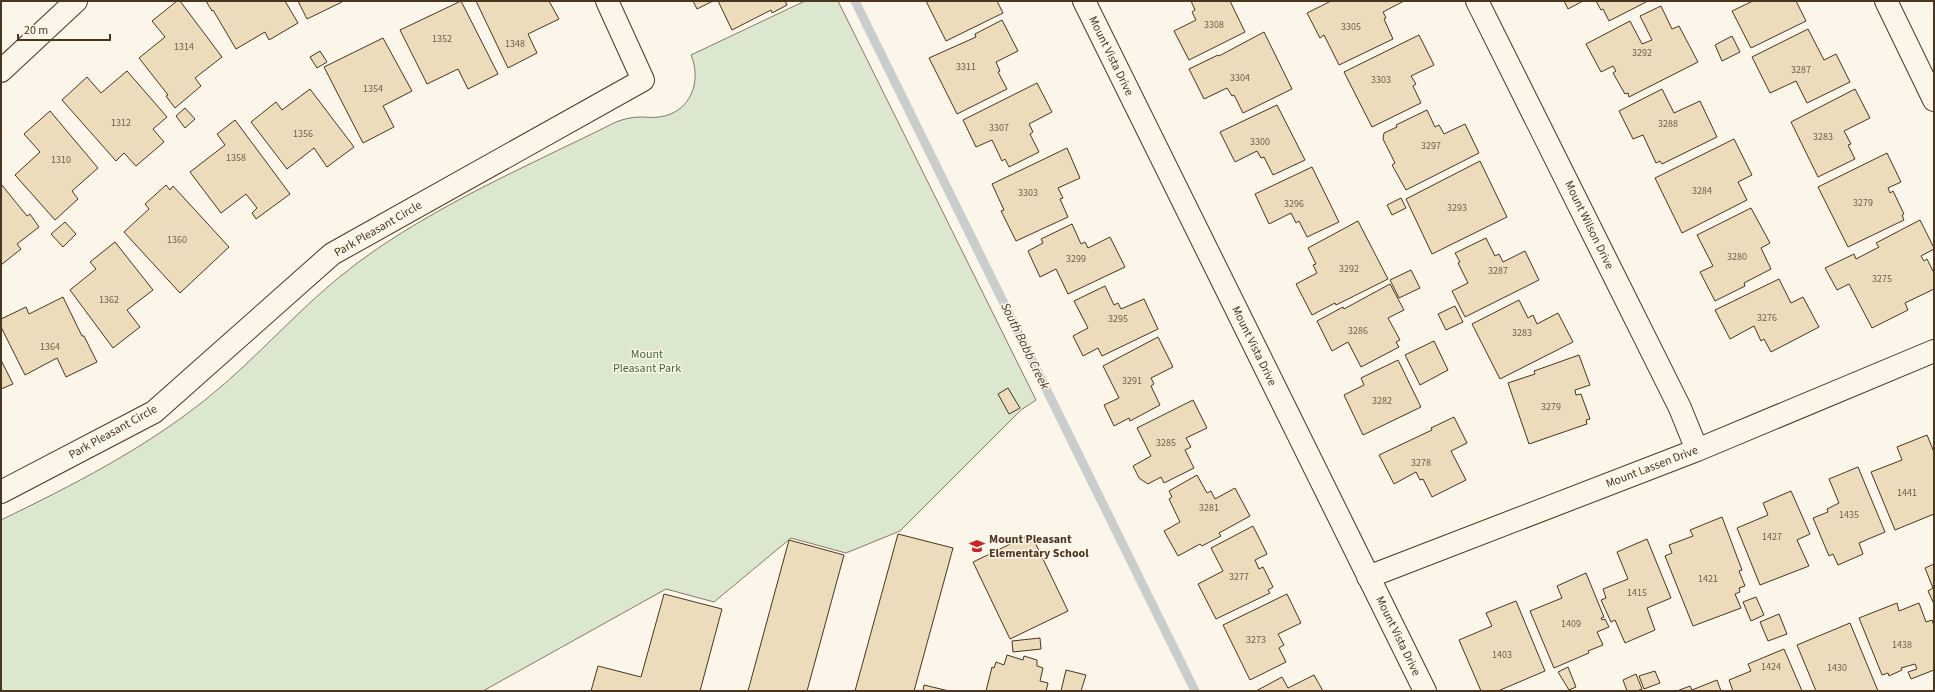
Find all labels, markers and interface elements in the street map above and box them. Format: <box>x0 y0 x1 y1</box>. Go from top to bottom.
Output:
street label: Mount Vista Drive <box>1084 13 1138 99</box>
scale bar <box>18 16 110 42</box>
house number: 3308 <box>1204 18 1224 32</box>
house number: 3305 <box>1341 20 1361 34</box>
text: 20 m <box>24 22 48 39</box>
house number: 1352 <box>432 32 452 46</box>
house number: 1348 <box>505 37 525 51</box>
house number: 1314 <box>174 40 194 54</box>
house number: 3292 <box>1632 46 1652 60</box>
house number: 3311 <box>956 60 976 74</box>
house number: 3287 <box>1791 63 1811 77</box>
house number: 3304 <box>1230 71 1250 85</box>
house number: 3303 <box>1371 73 1391 87</box>
house number: 1354 <box>363 82 383 96</box>
house number: 1312 <box>111 116 131 130</box>
house number: 3288 <box>1658 117 1678 131</box>
house number: 3307 <box>989 121 1009 135</box>
house number: 1356 <box>293 127 313 141</box>
house number: 3283 <box>1813 130 1833 144</box>
house number: 3300 <box>1250 135 1270 149</box>
house number: 3297 <box>1421 139 1441 153</box>
house number: 1358 <box>226 151 246 165</box>
house number: 1310 <box>51 153 71 167</box>
street label: Mount Wilson Drive <box>1560 178 1618 272</box>
house number: 3284 <box>1692 184 1712 198</box>
house number: 3303 <box>1018 186 1038 200</box>
house number: 3279 <box>1853 196 1873 210</box>
street label: Park Pleasant Circle <box>331 197 425 261</box>
house number: 3296 <box>1284 197 1304 211</box>
house number: 3293 <box>1447 201 1467 215</box>
house number: 1360 <box>167 233 187 247</box>
house number: 3280 <box>1727 250 1747 264</box>
house number: 3299 <box>1066 252 1086 266</box>
house number: 3292 <box>1339 262 1359 276</box>
house number: 3287 <box>1488 264 1508 278</box>
house number: 3275 <box>1872 272 1892 286</box>
house number: 1362 <box>99 293 119 307</box>
water label: South Babb Creek <box>996 299 1054 393</box>
street label: Mount Vista Drive <box>1227 303 1281 389</box>
house number: 3276 <box>1757 311 1777 325</box>
house number: 3295 <box>1108 312 1128 326</box>
house number: 3286 <box>1348 324 1368 338</box>
house number: 3283 <box>1512 326 1532 340</box>
house number: 1364 <box>40 340 60 354</box>
park label: Mount Pleasant Park <box>613 346 681 377</box>
house number: 3291 <box>1122 374 1142 388</box>
house number: 3282 <box>1372 394 1392 408</box>
house number: 3279 <box>1541 400 1561 414</box>
street label: Park Pleasant Circle <box>66 401 160 463</box>
house number: 3285 <box>1156 436 1176 450</box>
street label: Mount Lassen Drive <box>1603 442 1701 492</box>
house number: 3278 <box>1411 456 1431 470</box>
house number: 1441 <box>1897 486 1917 500</box>
house number: 3281 <box>1199 501 1219 515</box>
house number: 1435 <box>1839 508 1859 522</box>
house number: 1427 <box>1762 530 1782 544</box>
place label: Mount Pleasant Elementary School <box>989 531 1089 562</box>
school or university icon: Mount Pleasant Elementary School <box>968 537 986 555</box>
house number: 3277 <box>1229 570 1249 584</box>
house number: 1421 <box>1698 572 1718 586</box>
house number: 1415 <box>1627 586 1647 600</box>
street label: Mount Vista Drive <box>1371 593 1425 679</box>
house number: 1409 <box>1561 617 1581 631</box>
house number: 3273 <box>1246 633 1266 647</box>
house number: 1438 <box>1892 638 1912 652</box>
house number: 1403 <box>1492 648 1512 662</box>
house number: 1424 <box>1761 660 1781 674</box>
house number: 1430 <box>1827 661 1847 675</box>

